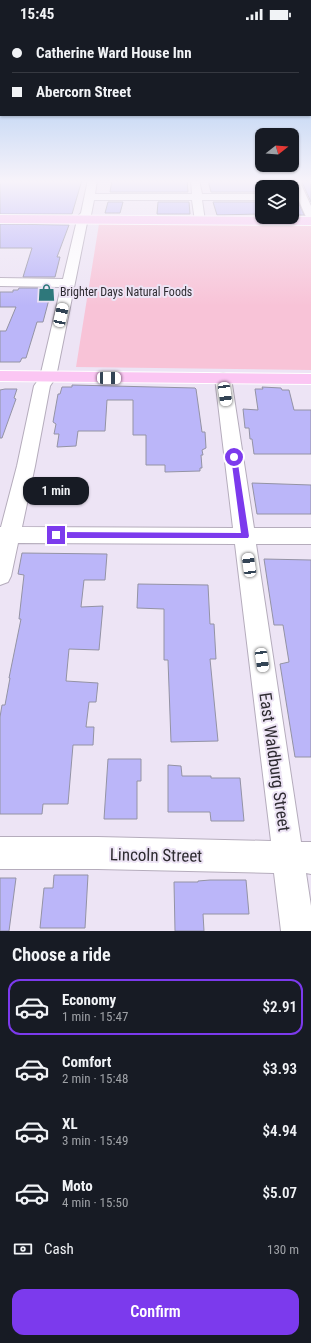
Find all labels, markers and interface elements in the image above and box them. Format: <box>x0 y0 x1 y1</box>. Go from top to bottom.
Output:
text: 15:45 <box>20 5 54 23</box>
text: Catherine Ward House Inn <box>36 44 192 62</box>
text: Abercorn Street <box>36 83 131 101</box>
north arrow <box>255 128 299 172</box>
map controls <box>255 128 299 224</box>
button: layers <box>255 180 299 224</box>
shop icon: Brighter Days Natural Foods <box>37 282 57 302</box>
place label: Brighter Days Natural Foods <box>60 285 192 299</box>
car <box>53 302 69 328</box>
car <box>97 372 121 384</box>
car <box>217 381 233 407</box>
route start <box>225 448 243 466</box>
callout: 1 min <box>23 477 89 505</box>
text: 1 min <box>42 483 70 498</box>
route end <box>47 526 65 544</box>
car <box>241 552 257 578</box>
car <box>254 647 270 673</box>
street label: East Waldburg Street <box>255 691 295 833</box>
street label: Lincoln Street <box>110 844 202 866</box>
text: Choose a ride <box>12 944 111 965</box>
icon: car <box>14 989 50 1025</box>
text: Economy <box>62 991 116 1009</box>
text: $2.91 <box>263 998 297 1016</box>
text: 1 min · 15:47 <box>62 1009 128 1024</box>
icon: car <box>14 1051 50 1087</box>
text: Comfort <box>62 1053 111 1071</box>
text: $3.93 <box>263 1060 297 1078</box>
text: 2 min · 15:48 <box>62 1071 128 1086</box>
icon: car <box>14 1113 50 1149</box>
text: XL <box>62 1115 78 1133</box>
text: $4.94 <box>263 1122 297 1140</box>
text: 3 min · 15:49 <box>62 1133 128 1148</box>
icon: car <box>14 1175 50 1211</box>
text: Moto <box>62 1177 93 1195</box>
text: $5.07 <box>263 1184 297 1202</box>
text: 4 min · 15:50 <box>62 1195 128 1210</box>
icon: cash <box>12 1238 34 1260</box>
text: Cash <box>44 1240 74 1258</box>
text: 130 m <box>267 1242 299 1257</box>
button: Confirm <box>12 1289 299 1335</box>

